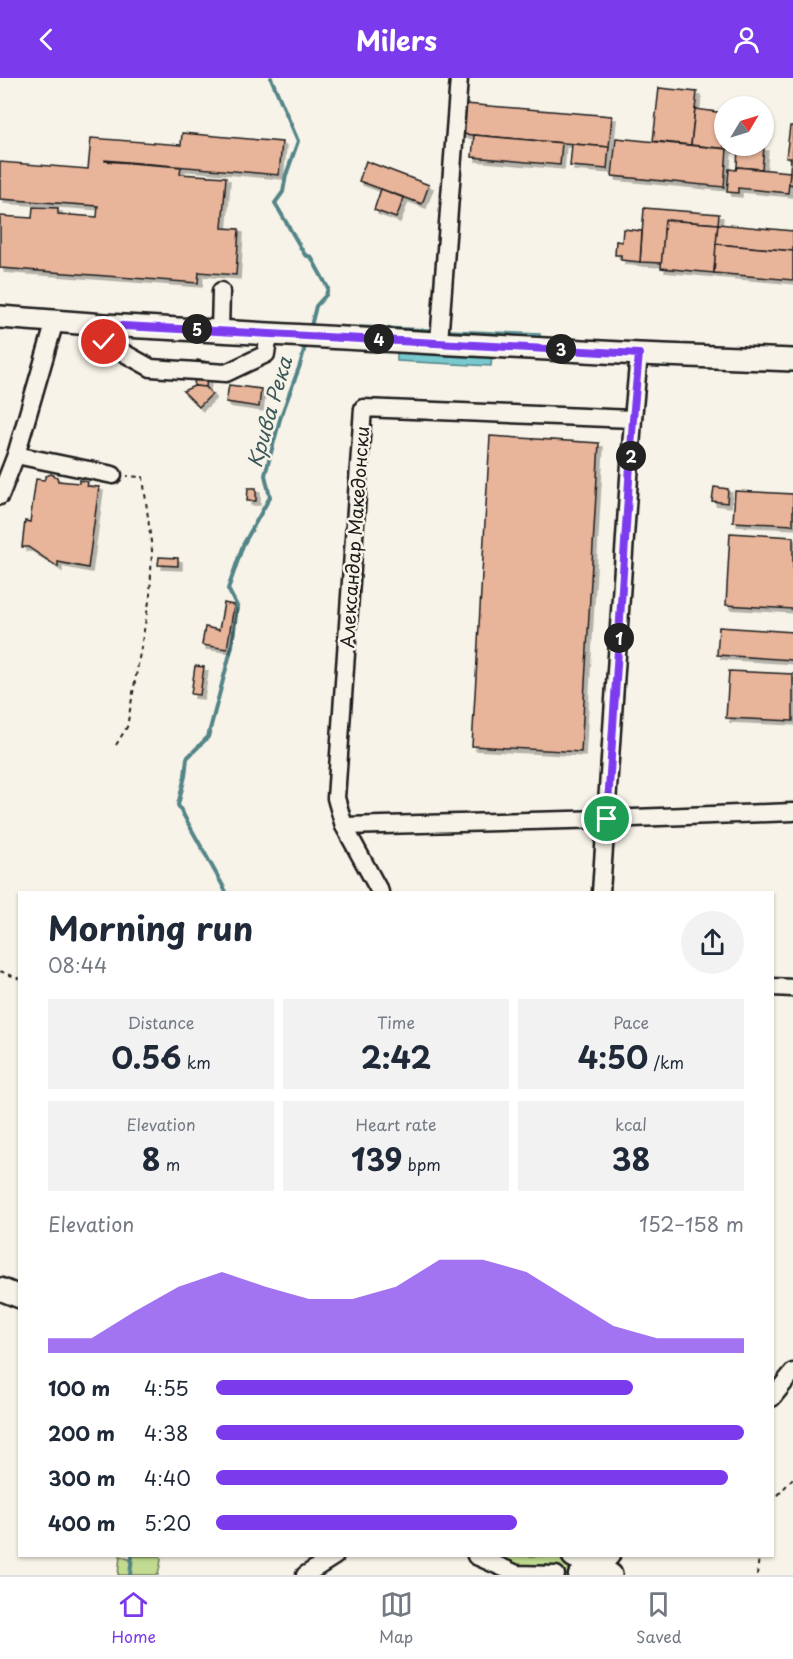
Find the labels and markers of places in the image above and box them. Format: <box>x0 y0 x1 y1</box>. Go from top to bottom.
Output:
pin: 5 <box>182 314 212 344</box>
pin <box>78 316 129 367</box>
pin: 4 <box>364 324 394 354</box>
pin: 3 <box>546 334 576 364</box>
pin: 2 <box>616 441 646 471</box>
pin: 1 <box>604 623 634 653</box>
pin <box>581 793 632 844</box>

